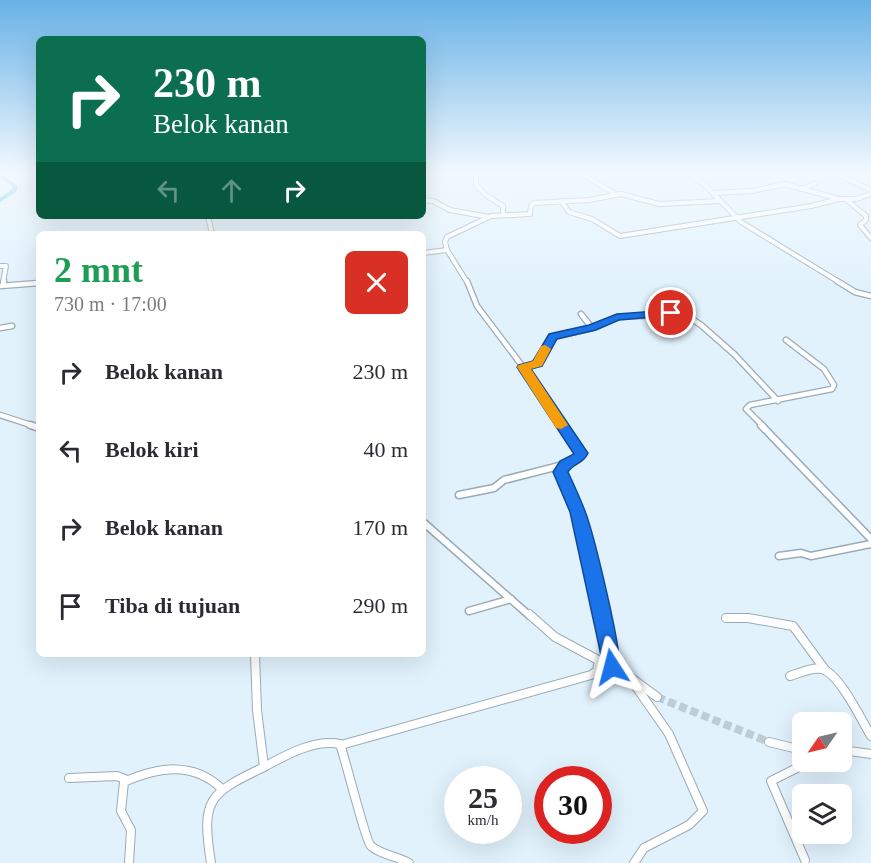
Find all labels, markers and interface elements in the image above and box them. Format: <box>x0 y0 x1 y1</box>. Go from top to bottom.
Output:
icon: right <box>54 60 132 138</box>
text: 230 m <box>153 60 262 106</box>
text: Belok kanan <box>153 109 289 139</box>
icon: left <box>152 174 185 207</box>
icon: ahead <box>215 174 248 207</box>
icon: right <box>278 174 311 207</box>
text: 2 mnt <box>54 250 143 290</box>
button: close <box>345 251 408 314</box>
pin <box>645 287 696 338</box>
text: 730 m · 17:00 <box>54 293 167 315</box>
icon: arrive <box>654 296 687 329</box>
icon: right <box>54 356 87 389</box>
text: Belok kanan <box>105 359 223 384</box>
text: 230 m <box>352 359 408 384</box>
icon: left <box>54 434 87 467</box>
text: Belok kiri <box>105 437 199 462</box>
text: 40 m <box>363 437 408 462</box>
icon: right <box>54 512 87 545</box>
text: Belok kanan <box>105 515 223 540</box>
text: 170 m <box>352 515 408 540</box>
icon: arrive <box>54 590 87 623</box>
text: Tiba di tujuan <box>105 593 240 618</box>
text: 290 m <box>352 593 408 618</box>
position arrow <box>580 635 644 699</box>
north arrow <box>792 712 852 772</box>
map controls <box>792 712 852 844</box>
speed limit sign: 30 <box>534 766 612 844</box>
text: 25 <box>468 781 498 814</box>
button: layers <box>792 784 852 844</box>
text: km/h <box>468 812 498 828</box>

